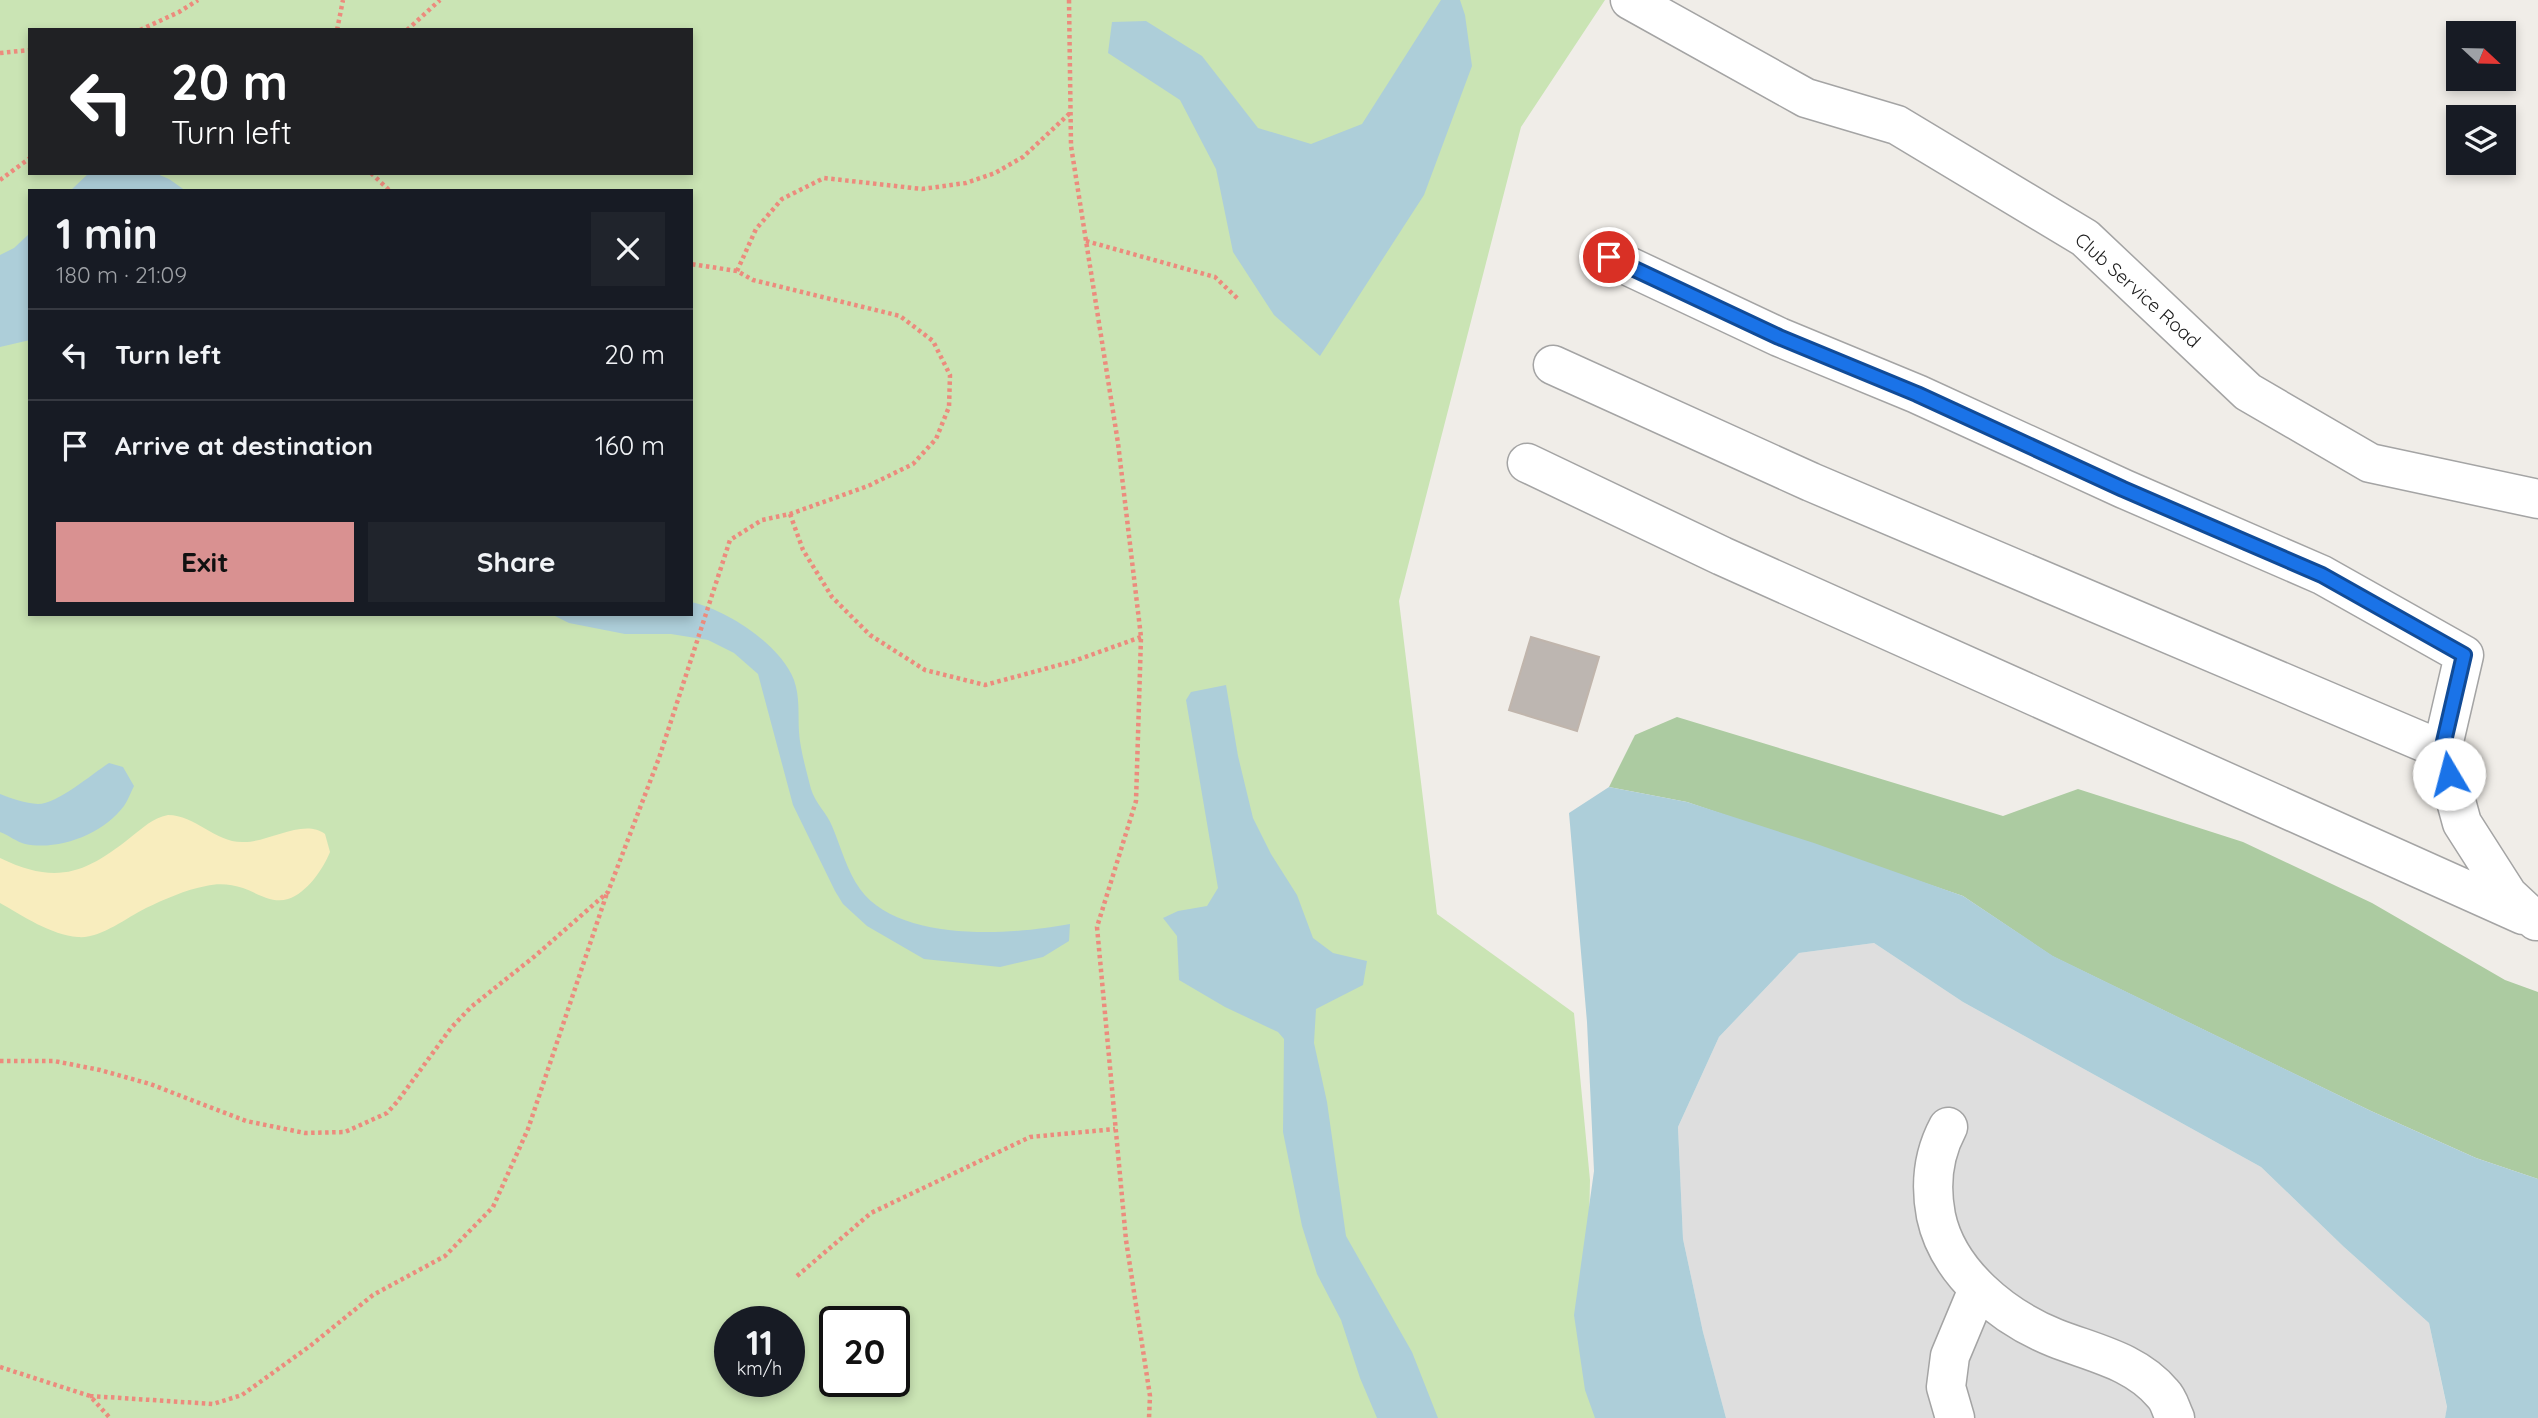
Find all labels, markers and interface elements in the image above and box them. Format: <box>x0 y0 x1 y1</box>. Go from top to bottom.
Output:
north arrow <box>2446 21 2516 91</box>
map controls <box>2446 21 2516 175</box>
text: 20 m <box>171 51 288 112</box>
icon: left <box>56 56 147 147</box>
button: layers <box>2446 105 2516 175</box>
text: Turn left <box>171 112 292 152</box>
text: 1 min <box>56 207 158 260</box>
button: close <box>591 212 665 286</box>
pin <box>1579 227 1639 287</box>
street label: Club Service Road <box>2070 227 2206 353</box>
icon: arrive <box>1590 238 1628 276</box>
text: 180 m · 21:09 <box>56 260 187 289</box>
icon: left <box>56 336 94 374</box>
text: Turn left <box>115 338 222 371</box>
text: 20 m <box>604 338 665 371</box>
icon: arrive <box>56 427 94 465</box>
text: Arrive at destination <box>115 429 373 462</box>
text: 160 m <box>595 429 665 462</box>
button: Exit <box>56 522 354 602</box>
button: Share <box>368 522 665 602</box>
position arrow <box>2412 737 2486 811</box>
speed limit sign: 20 <box>819 1306 910 1397</box>
text: 11 <box>746 1320 773 1364</box>
text: km/h <box>737 1357 782 1380</box>

